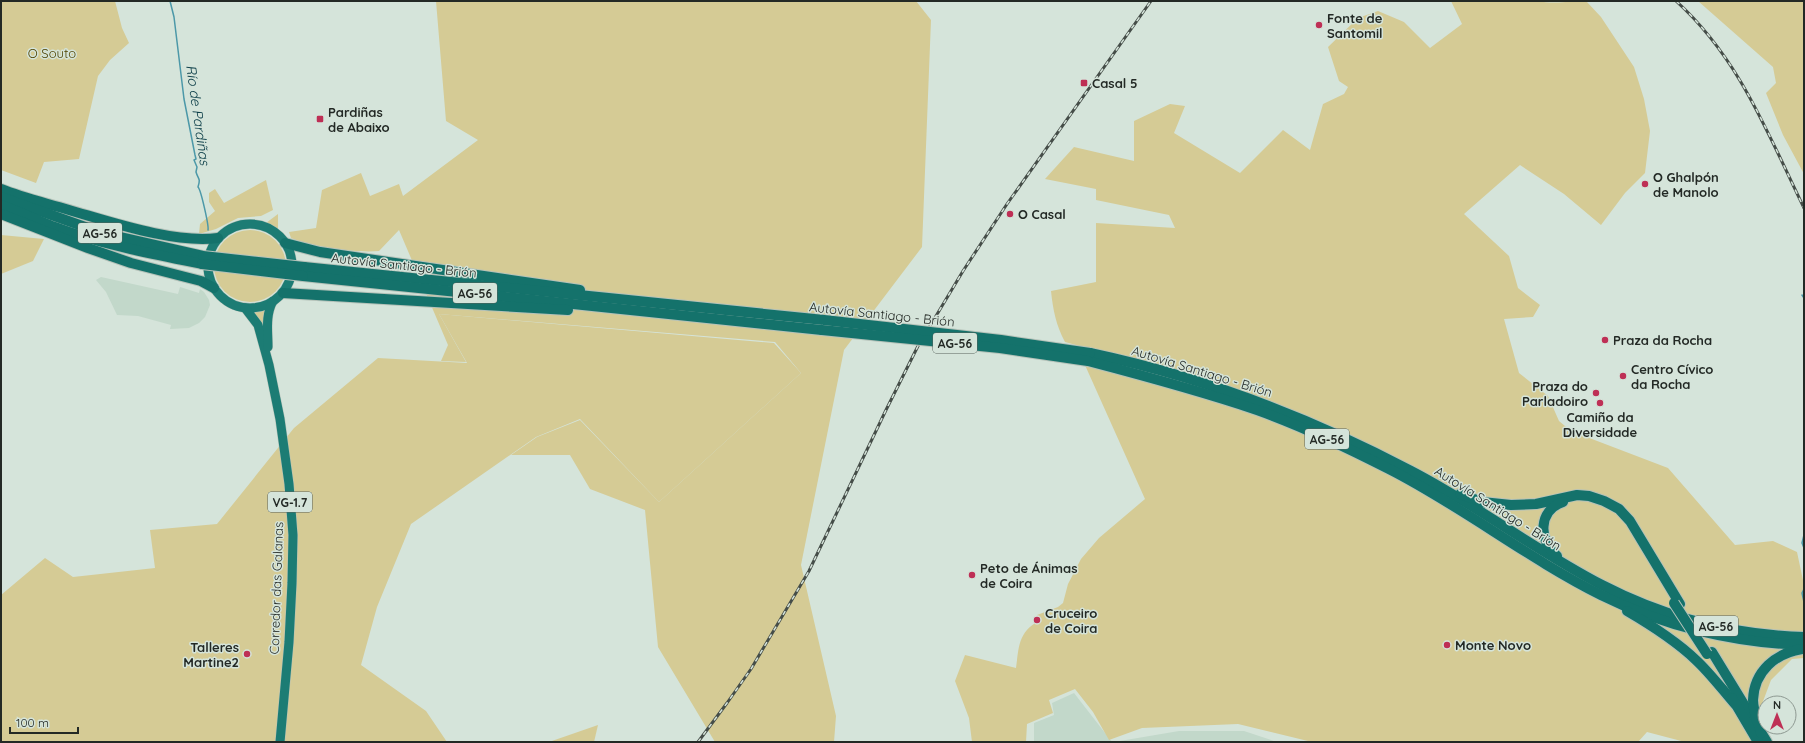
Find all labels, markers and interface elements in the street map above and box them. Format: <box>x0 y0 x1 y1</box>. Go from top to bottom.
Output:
place label: Fonte de Santomil <box>1327 10 1383 41</box>
marker: Fonte de Santomil <box>1314 20 1324 30</box>
park label: O Souto <box>28 45 76 61</box>
water label: Río de Pardiñas <box>182 64 214 168</box>
place label: Casal 5 <box>1092 75 1138 91</box>
marker: Casal 5 <box>1079 78 1089 88</box>
place label: Pardiñas de Abaixo <box>328 104 390 135</box>
marker: Pardiñas de Abaixo <box>315 114 325 124</box>
place label: O Ghalpón de Manolo <box>1653 169 1719 200</box>
marker: O Ghalpón de Manolo <box>1640 179 1650 189</box>
place label: O Casal <box>1018 206 1066 222</box>
marker: O Casal <box>1005 209 1015 219</box>
road number: AG-56 <box>78 223 122 243</box>
street label: Autovía Santiago - Brión <box>330 249 478 281</box>
road number: AG-56 <box>453 283 497 303</box>
street label: Autovía Santiago - Brión <box>808 298 956 330</box>
place label: Praza da Rocha <box>1613 332 1712 348</box>
road number: AG-56 <box>933 333 977 353</box>
marker: Praza da Rocha <box>1600 335 1610 345</box>
street label: Autovía Santiago - Brión <box>1130 342 1274 400</box>
place label: Centro Cívico da Rocha <box>1631 361 1713 392</box>
marker: Centro Cívico da Rocha <box>1618 371 1628 381</box>
place label: Praza do Parladoiro <box>1522 378 1588 409</box>
marker: Praza do Parladoiro <box>1591 388 1601 398</box>
marker: Camiño da Diversidade <box>1595 398 1605 408</box>
place label: Camiño da Diversidade <box>1563 409 1638 440</box>
road number: AG-56 <box>1305 429 1349 449</box>
street label: Autovía Santiago - Brión <box>1432 462 1564 554</box>
road number: VG-1.7 <box>268 492 312 512</box>
street label: Corredor das Galanas <box>266 521 286 655</box>
place label: Peto de Ánimas de Coira <box>980 560 1077 591</box>
marker: Peto de Ánimas de Coira <box>967 570 977 580</box>
place label: Cruceiro de Coira <box>1045 605 1097 636</box>
marker: Cruceiro de Coira <box>1032 615 1042 625</box>
road number: AG-56 <box>1694 616 1738 636</box>
place label: Monte Novo <box>1455 637 1531 653</box>
place label: Talleres Martine2 <box>183 639 239 670</box>
marker: Monte Novo <box>1442 640 1452 650</box>
marker: Talleres Martine2 <box>242 649 252 659</box>
north arrow <box>1757 695 1797 735</box>
text: N <box>1773 698 1781 712</box>
scale bar <box>10 709 78 735</box>
text: 100 m <box>16 715 49 730</box>

